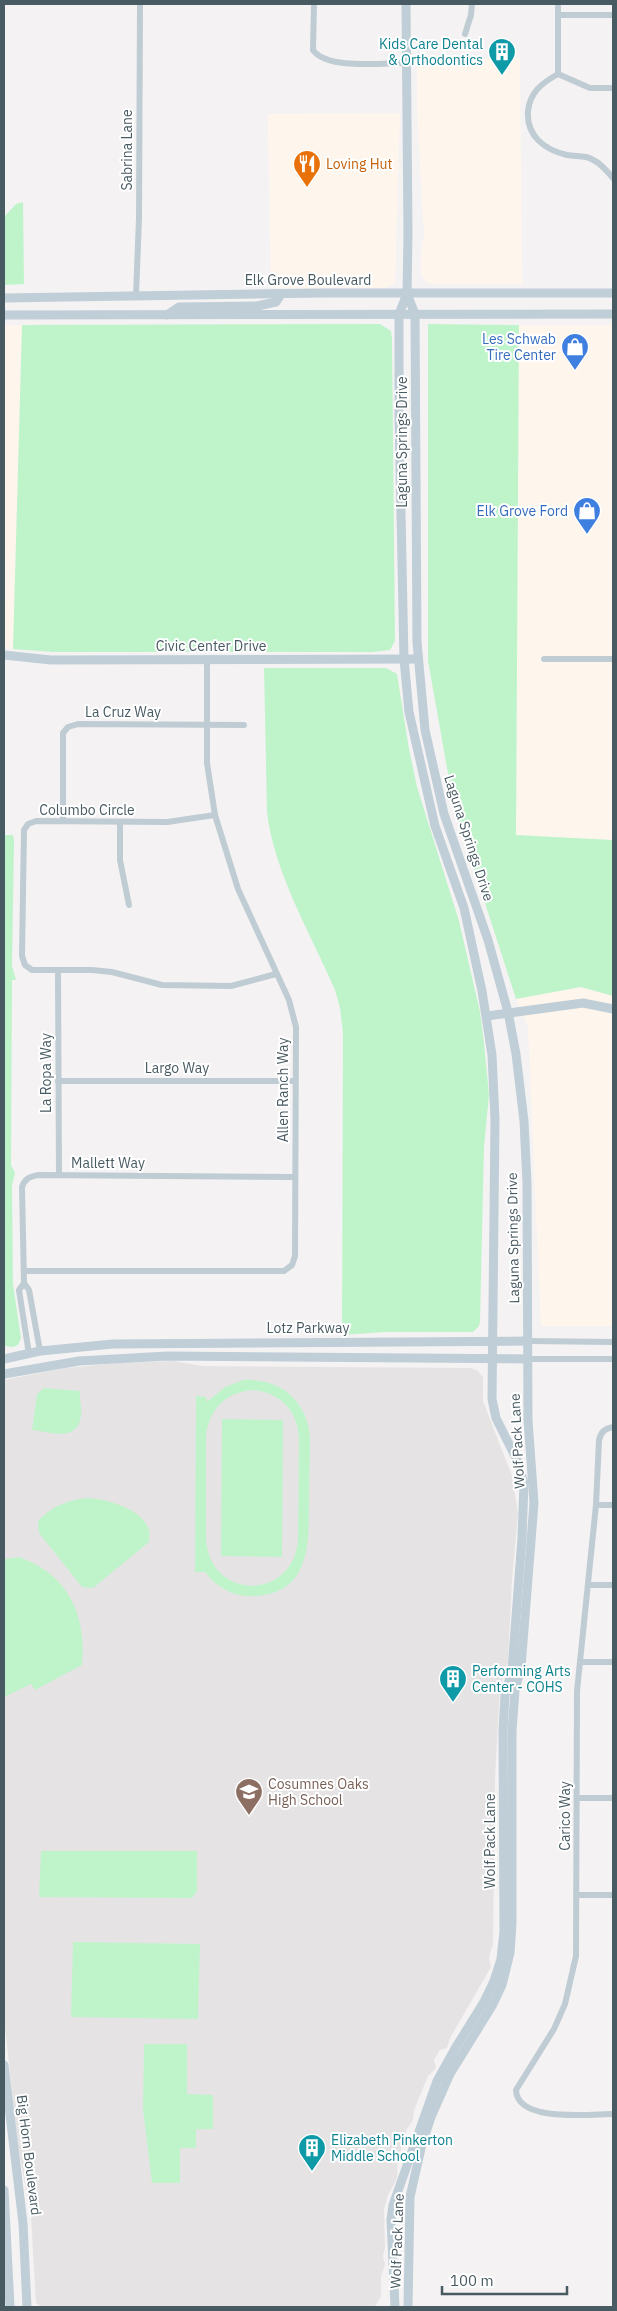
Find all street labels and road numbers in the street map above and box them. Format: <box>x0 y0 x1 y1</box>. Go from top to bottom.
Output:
street label: Sabrina Lane <box>118 109 136 191</box>
street label: Elk Grove Boulevard <box>245 271 371 289</box>
street label: Laguna Springs Drive <box>393 376 411 508</box>
street label: Civic Center Drive <box>156 637 267 655</box>
street label: La Cruz Way <box>85 703 161 721</box>
street label: Laguna Springs Drive <box>440 773 498 904</box>
street label: Columbo Circle <box>39 801 135 819</box>
street label: La Ropa Way <box>37 1033 55 1113</box>
street label: Allen Ranch Way <box>274 1038 292 1142</box>
street label: Largo Way <box>145 1059 209 1077</box>
street label: Mallett Way <box>71 1154 145 1172</box>
street label: Laguna Springs Drive <box>503 1172 523 1304</box>
street label: Lotz Parkway <box>267 1319 349 1337</box>
street label: Wolf Pack Lane <box>505 1393 528 1489</box>
street label: Carico Way <box>556 1781 574 1851</box>
street label: Wolf Pack Lane <box>481 1793 499 1889</box>
street label: Big Horn Boulevard <box>13 2094 45 2216</box>
street label: Wolf Pack Lane <box>386 2193 408 2289</box>

